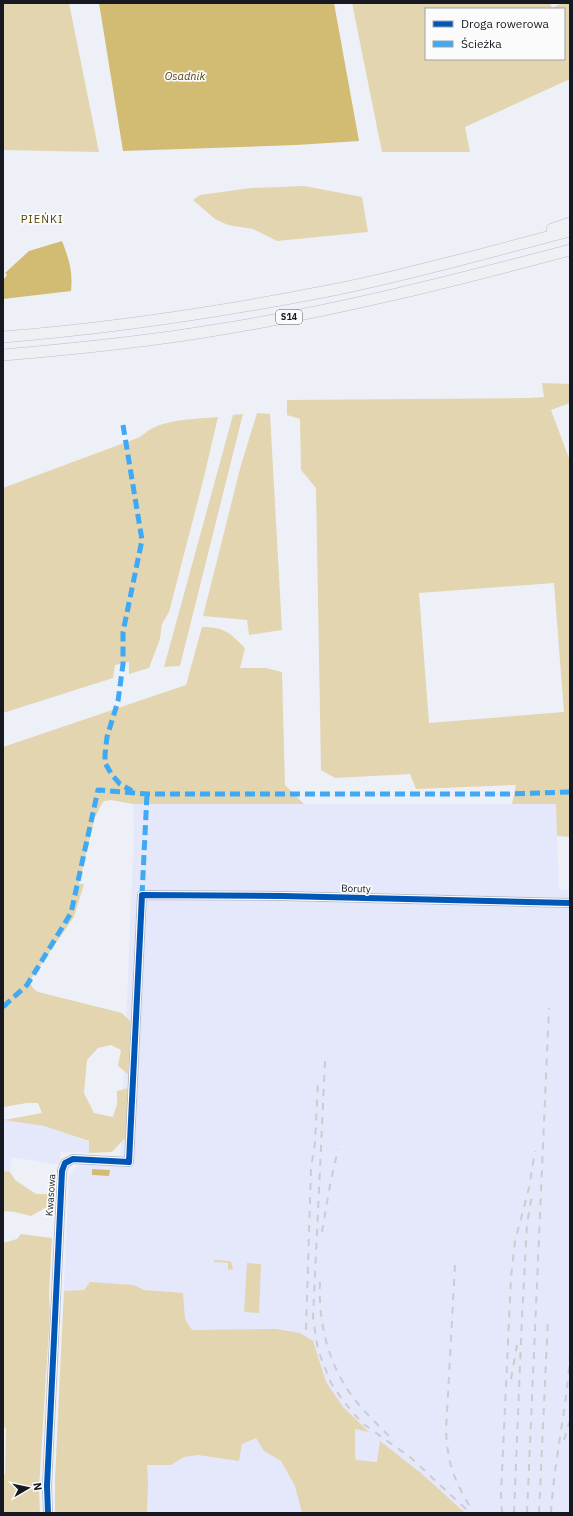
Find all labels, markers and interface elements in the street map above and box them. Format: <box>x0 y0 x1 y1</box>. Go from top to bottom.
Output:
legend <box>425 8 565 60</box>
text: Droga rowerowa <box>461 16 550 31</box>
text: Ścieżka <box>461 36 502 51</box>
water label: Osadnik <box>165 69 205 83</box>
district label: PIEŃKI <box>21 212 63 226</box>
road number: S14 <box>276 310 302 324</box>
street label: Boruty <box>341 881 371 896</box>
street label: Kwasowa <box>43 1173 59 1217</box>
north arrow <box>8 1468 48 1508</box>
text: N <box>30 1481 45 1491</box>

